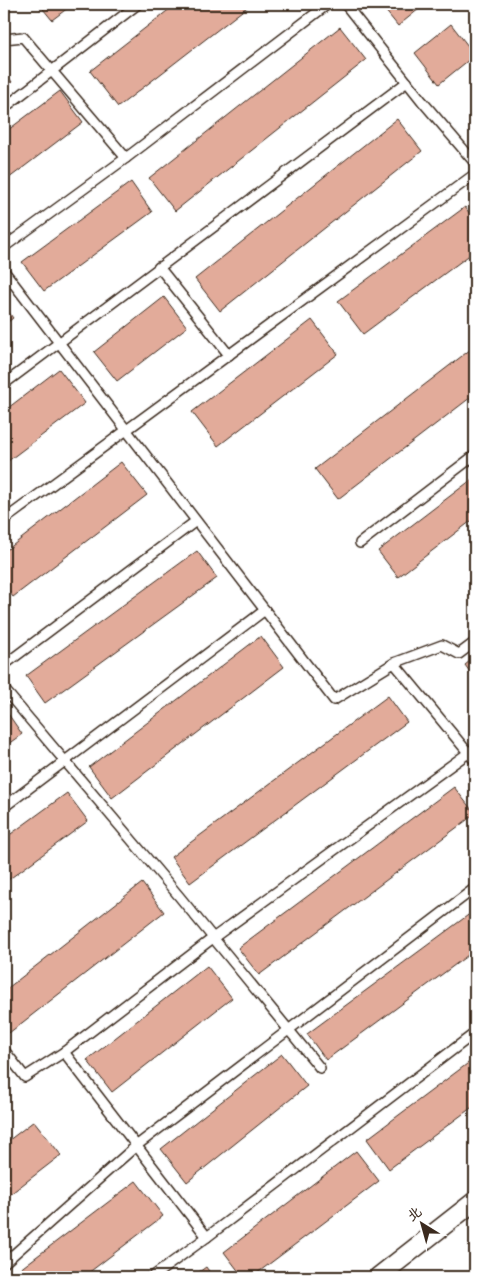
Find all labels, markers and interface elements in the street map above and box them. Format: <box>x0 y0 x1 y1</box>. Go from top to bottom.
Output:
north arrow <box>396 1198 446 1248</box>
text: 北 <box>404 1203 427 1227</box>

